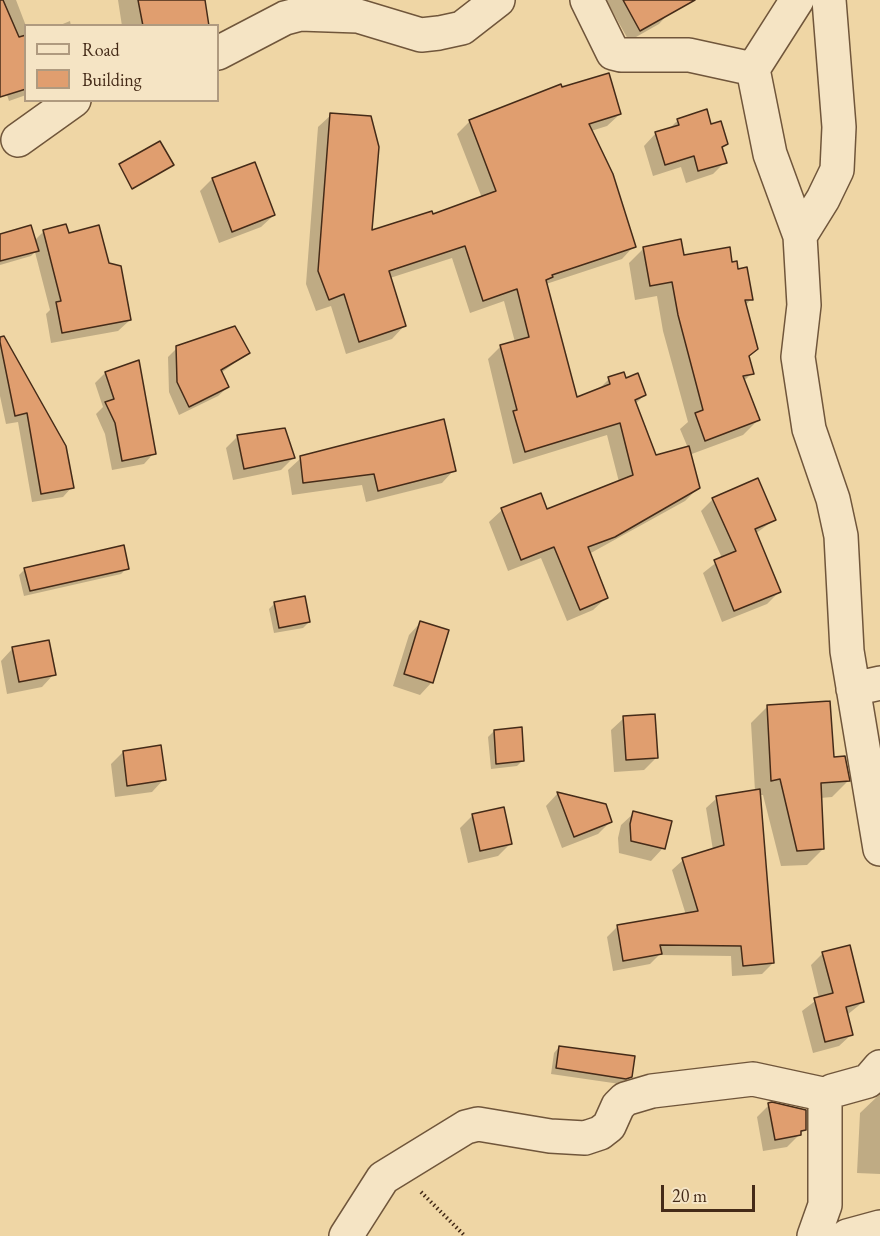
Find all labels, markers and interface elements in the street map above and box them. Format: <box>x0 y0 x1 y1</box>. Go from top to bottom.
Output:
legend <box>24 24 219 102</box>
text: Road <box>82 38 120 61</box>
text: Building <box>82 68 142 91</box>
scale bar <box>664 1173 758 1211</box>
text: 20 m <box>672 1184 707 1207</box>

